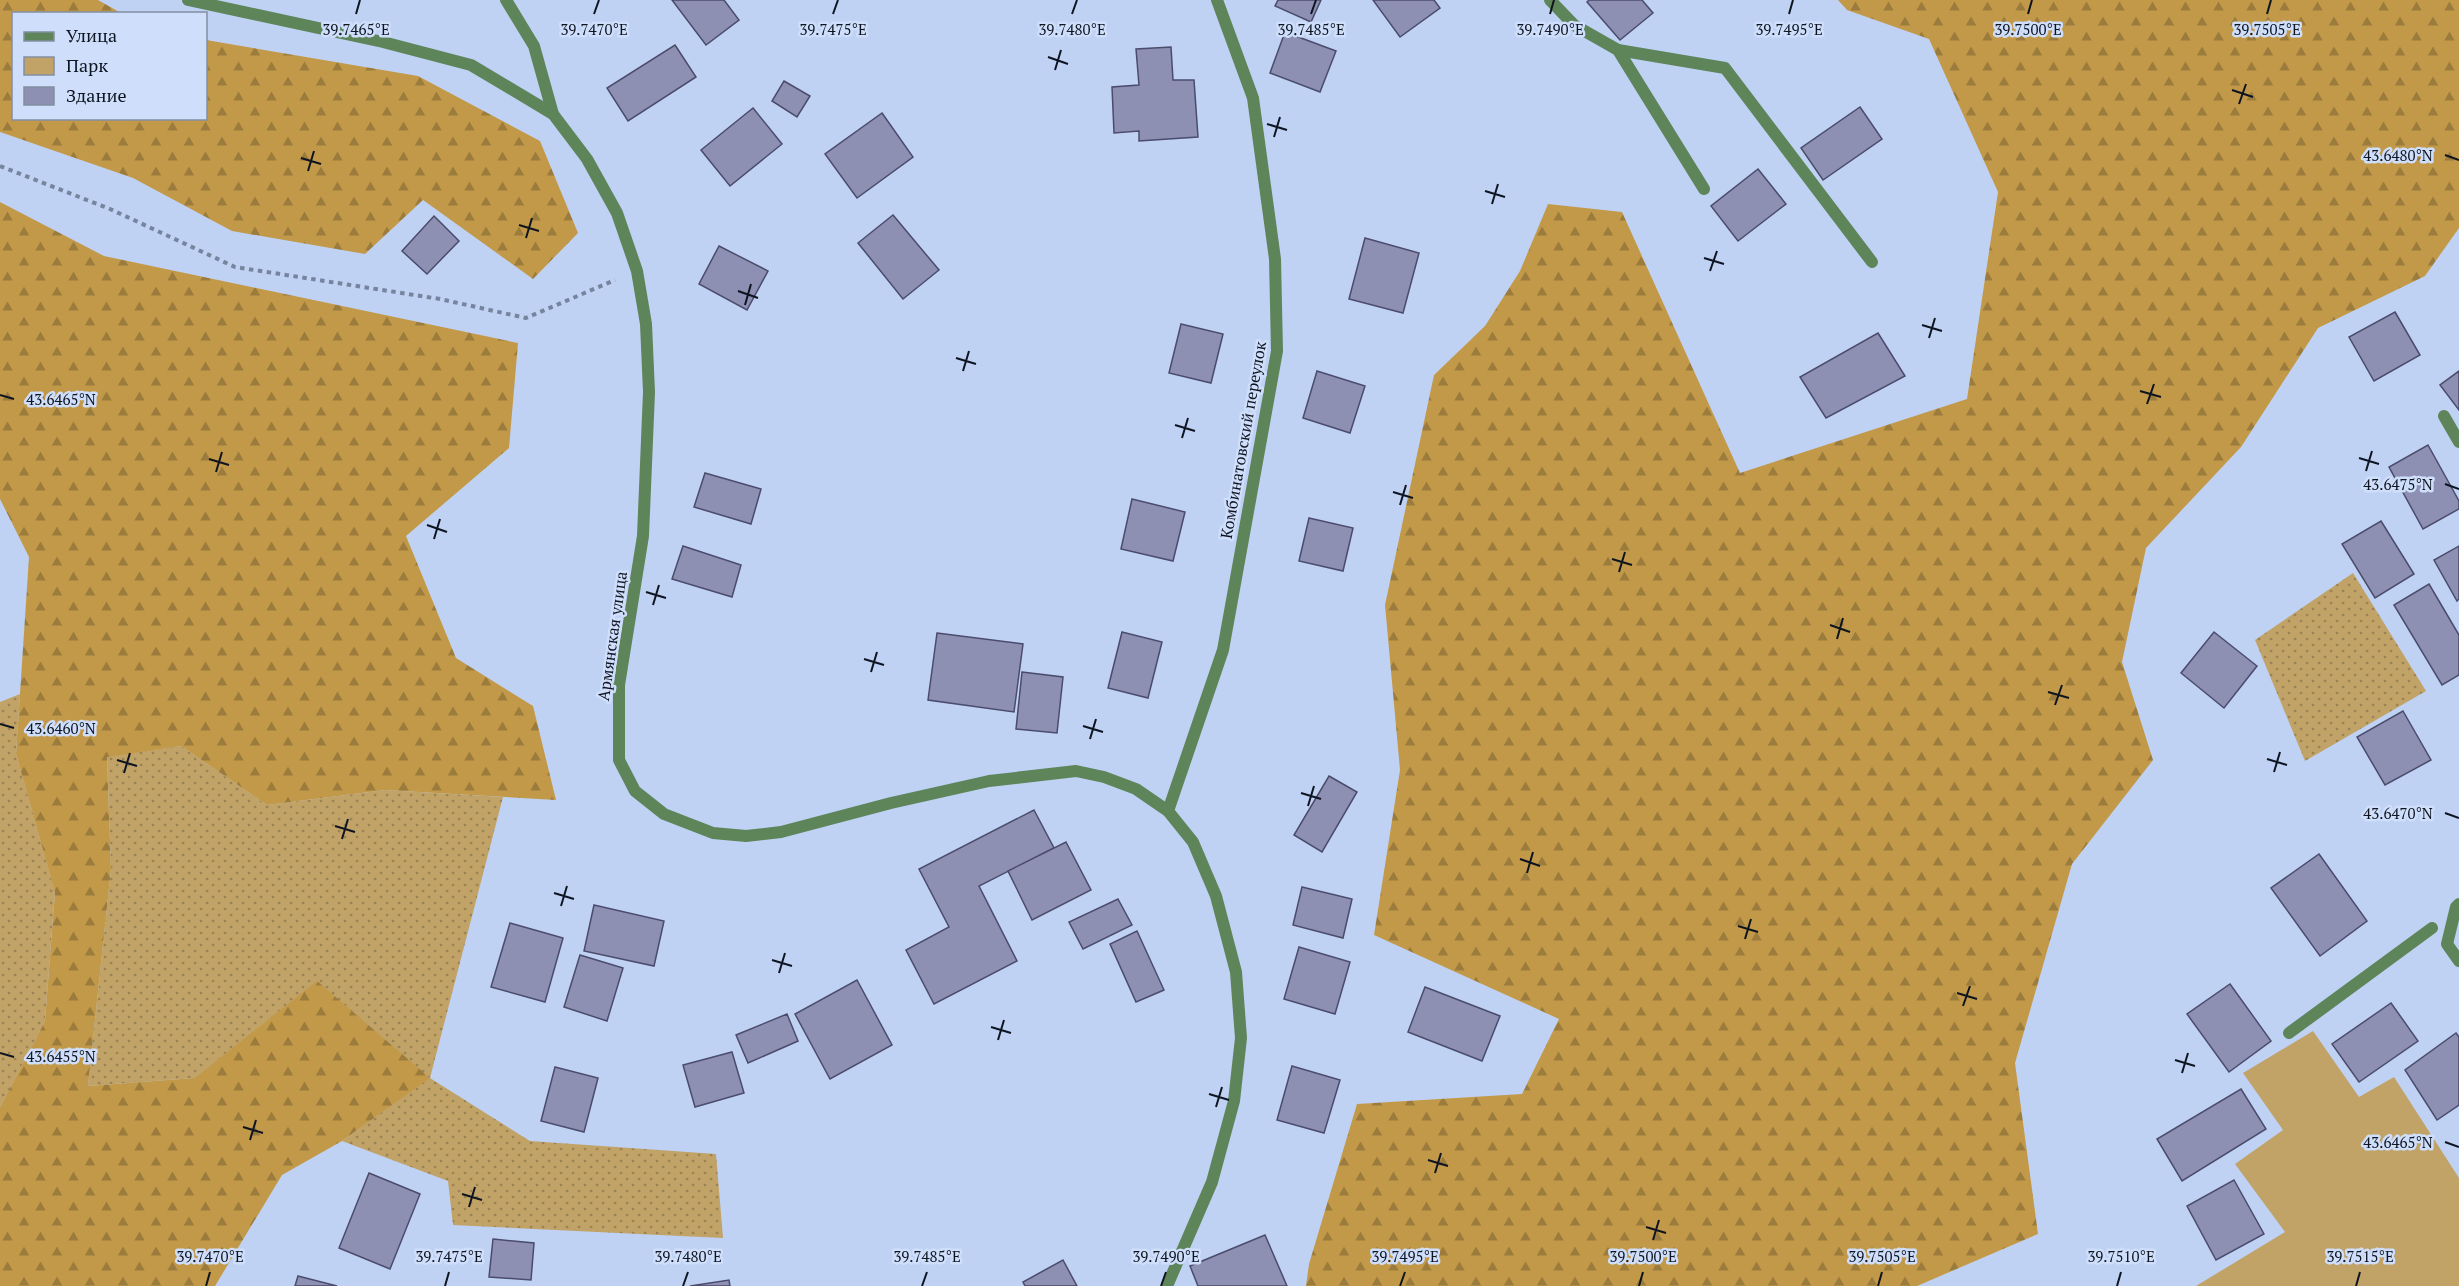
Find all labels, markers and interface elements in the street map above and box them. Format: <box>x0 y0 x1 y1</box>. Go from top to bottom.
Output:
legend <box>12 12 207 120</box>
text: 39.7465°E <box>322 19 390 39</box>
text: 39.7470°E <box>560 19 628 39</box>
text: 39.7475°E <box>799 19 867 39</box>
text: 39.7480°E <box>1038 19 1106 39</box>
text: 39.7485°E <box>1277 19 1345 39</box>
text: 39.7490°E <box>1516 19 1584 39</box>
text: 39.7495°E <box>1755 19 1823 39</box>
text: 39.7500°E <box>1994 19 2062 39</box>
text: 39.7505°E <box>2233 19 2301 39</box>
text: Улица <box>66 23 117 47</box>
text: Парк <box>66 53 108 77</box>
text: Здание <box>66 83 126 107</box>
text: 43.6480°N <box>2363 145 2433 165</box>
street label: Комбинатовский переулок <box>1215 339 1271 540</box>
text: 43.6465°N <box>26 389 96 409</box>
text: 43.6475°N <box>2363 474 2433 494</box>
street label: Армянская улица <box>592 570 632 702</box>
text: 43.6460°N <box>26 718 96 738</box>
text: 43.6470°N <box>2363 803 2433 823</box>
text: 43.6455°N <box>26 1046 96 1066</box>
text: 43.6465°N <box>2363 1132 2433 1152</box>
text: 39.7470°E <box>176 1246 244 1266</box>
text: 39.7475°E <box>415 1246 483 1266</box>
text: 39.7480°E <box>654 1246 722 1266</box>
text: 39.7485°E <box>893 1246 961 1266</box>
text: 39.7490°E <box>1132 1246 1200 1266</box>
text: 39.7495°E <box>1371 1246 1439 1266</box>
text: 39.7500°E <box>1609 1246 1677 1266</box>
text: 39.7505°E <box>1848 1246 1916 1266</box>
text: 39.7510°E <box>2087 1246 2155 1266</box>
text: 39.7515°E <box>2326 1246 2394 1266</box>

